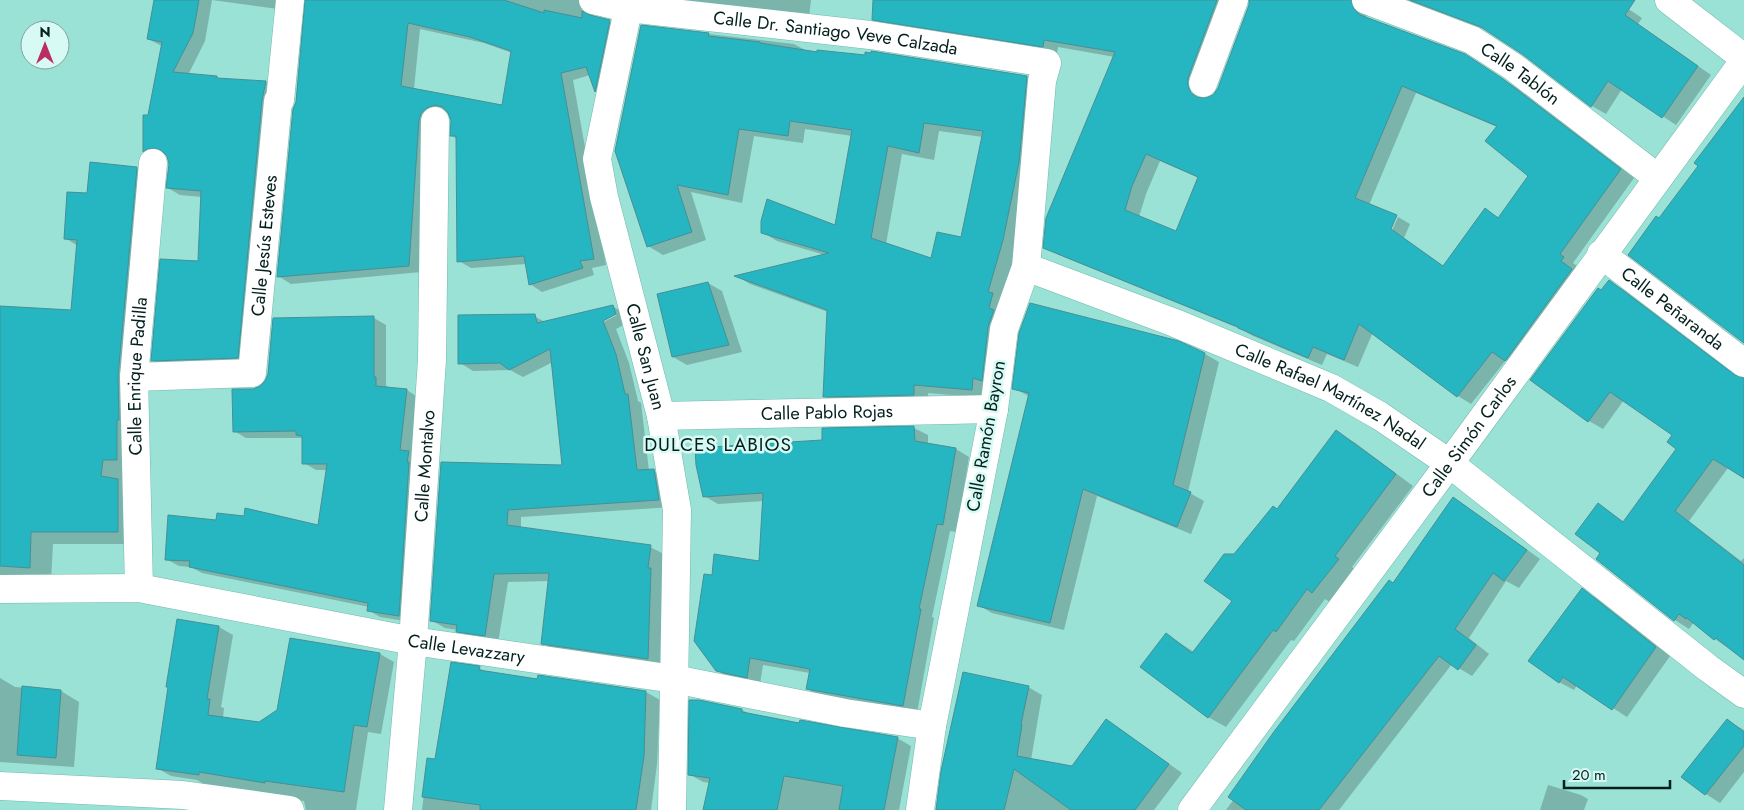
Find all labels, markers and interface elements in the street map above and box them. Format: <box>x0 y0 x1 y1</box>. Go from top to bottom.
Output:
street label: Calle Dr. Santiago Veve Calzada <box>712 5 960 62</box>
north arrow <box>20 20 70 70</box>
text: N <box>39 22 51 42</box>
street label: Calle Tablón <box>1475 36 1566 111</box>
street label: Calle Jesús Esteves <box>244 174 284 317</box>
street label: Calle Peñaranda <box>1615 261 1730 356</box>
street label: Calle Enrique Padilla <box>121 296 154 456</box>
street label: Calle San Juan <box>619 300 672 413</box>
street label: Calle Rafael Martínez Nadal <box>1231 336 1431 456</box>
street label: Calle Ramón Bayron <box>960 358 1012 514</box>
street label: Calle Simón Carlos <box>1415 370 1523 503</box>
street label: Calle Pablo Rojas <box>761 398 893 427</box>
street label: Calle Montalvo <box>408 409 442 523</box>
district label: DULCES LABIOS <box>644 431 792 458</box>
street label: Calle Levazzary <box>406 627 527 670</box>
scale bar <box>1564 758 1670 790</box>
text: 20 m <box>1572 764 1606 786</box>

